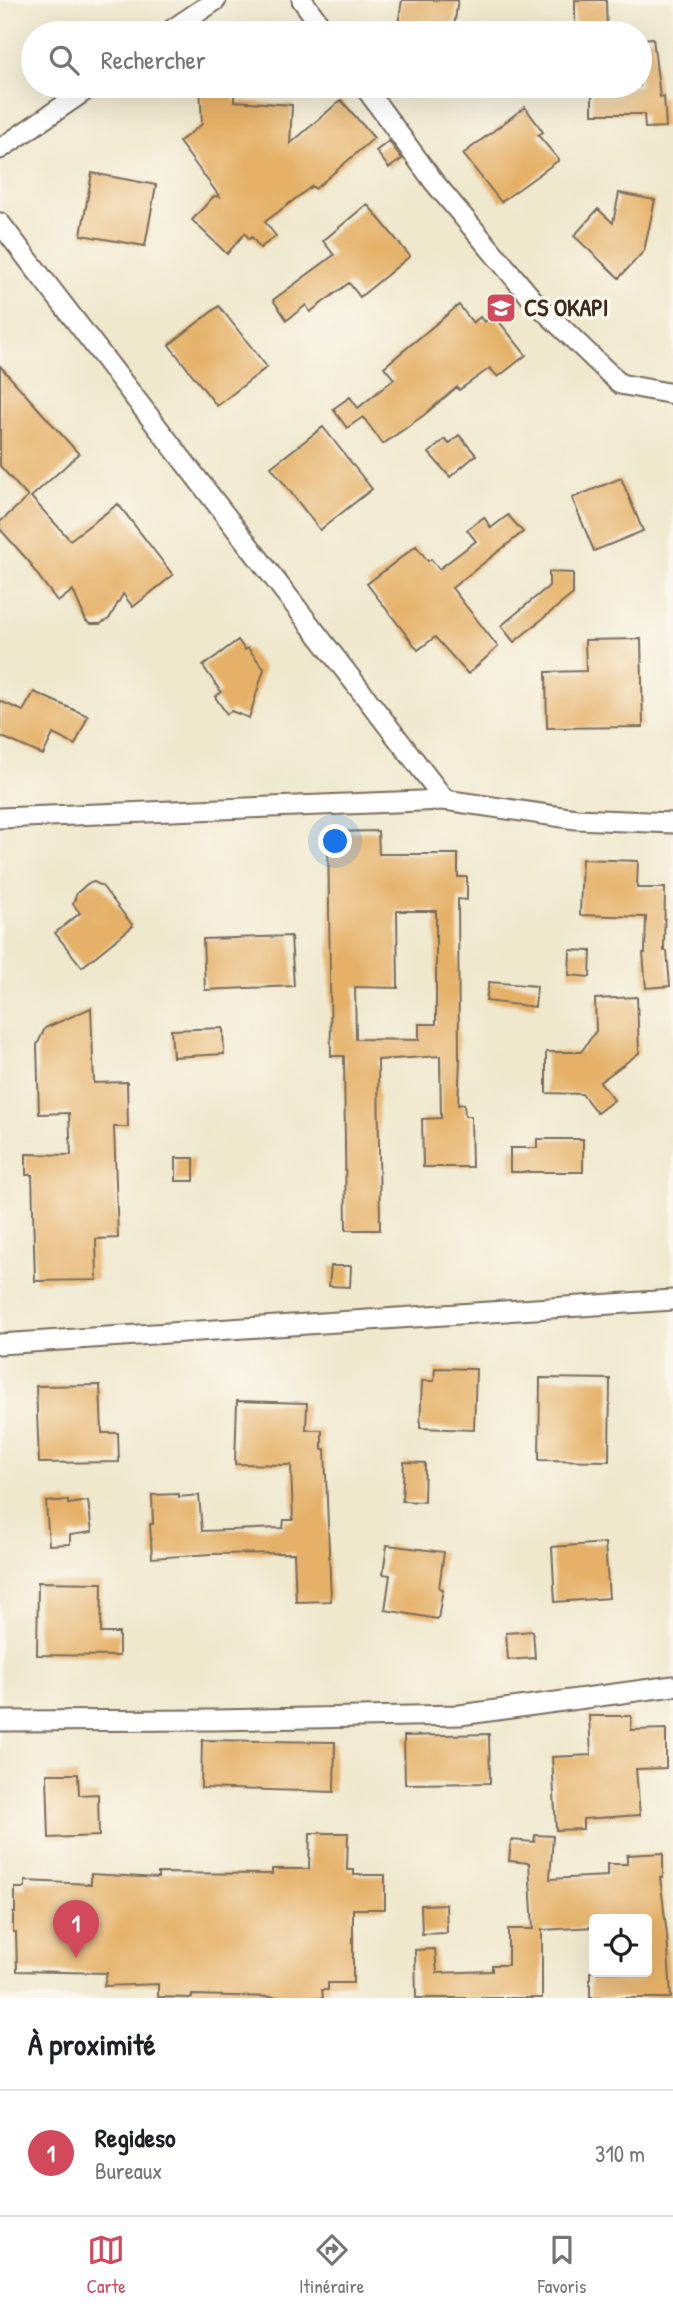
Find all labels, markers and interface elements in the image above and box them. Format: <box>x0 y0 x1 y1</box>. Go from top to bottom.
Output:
search box <box>21 21 652 98</box>
icon: search <box>45 41 83 79</box>
text: Rechercher <box>101 42 206 77</box>
school or university icon: CS OKAPI <box>484 291 518 325</box>
place label: CS OKAPI <box>524 291 608 323</box>
your location <box>318 824 352 858</box>
pin: 1 <box>53 1900 99 1958</box>
map controls <box>589 1914 652 1977</box>
button: locate <box>589 1914 652 1977</box>
text: À proximité <box>28 2024 156 2064</box>
text: Regideso <box>95 2120 176 2155</box>
text: 1 <box>47 2138 55 2169</box>
text: 310 m <box>595 2138 645 2169</box>
text: Bureaux <box>95 2155 162 2186</box>
tab: Carte <box>87 2231 126 2299</box>
tab: Itinéraire <box>299 2231 364 2299</box>
tab: Favoris <box>538 2231 586 2299</box>

